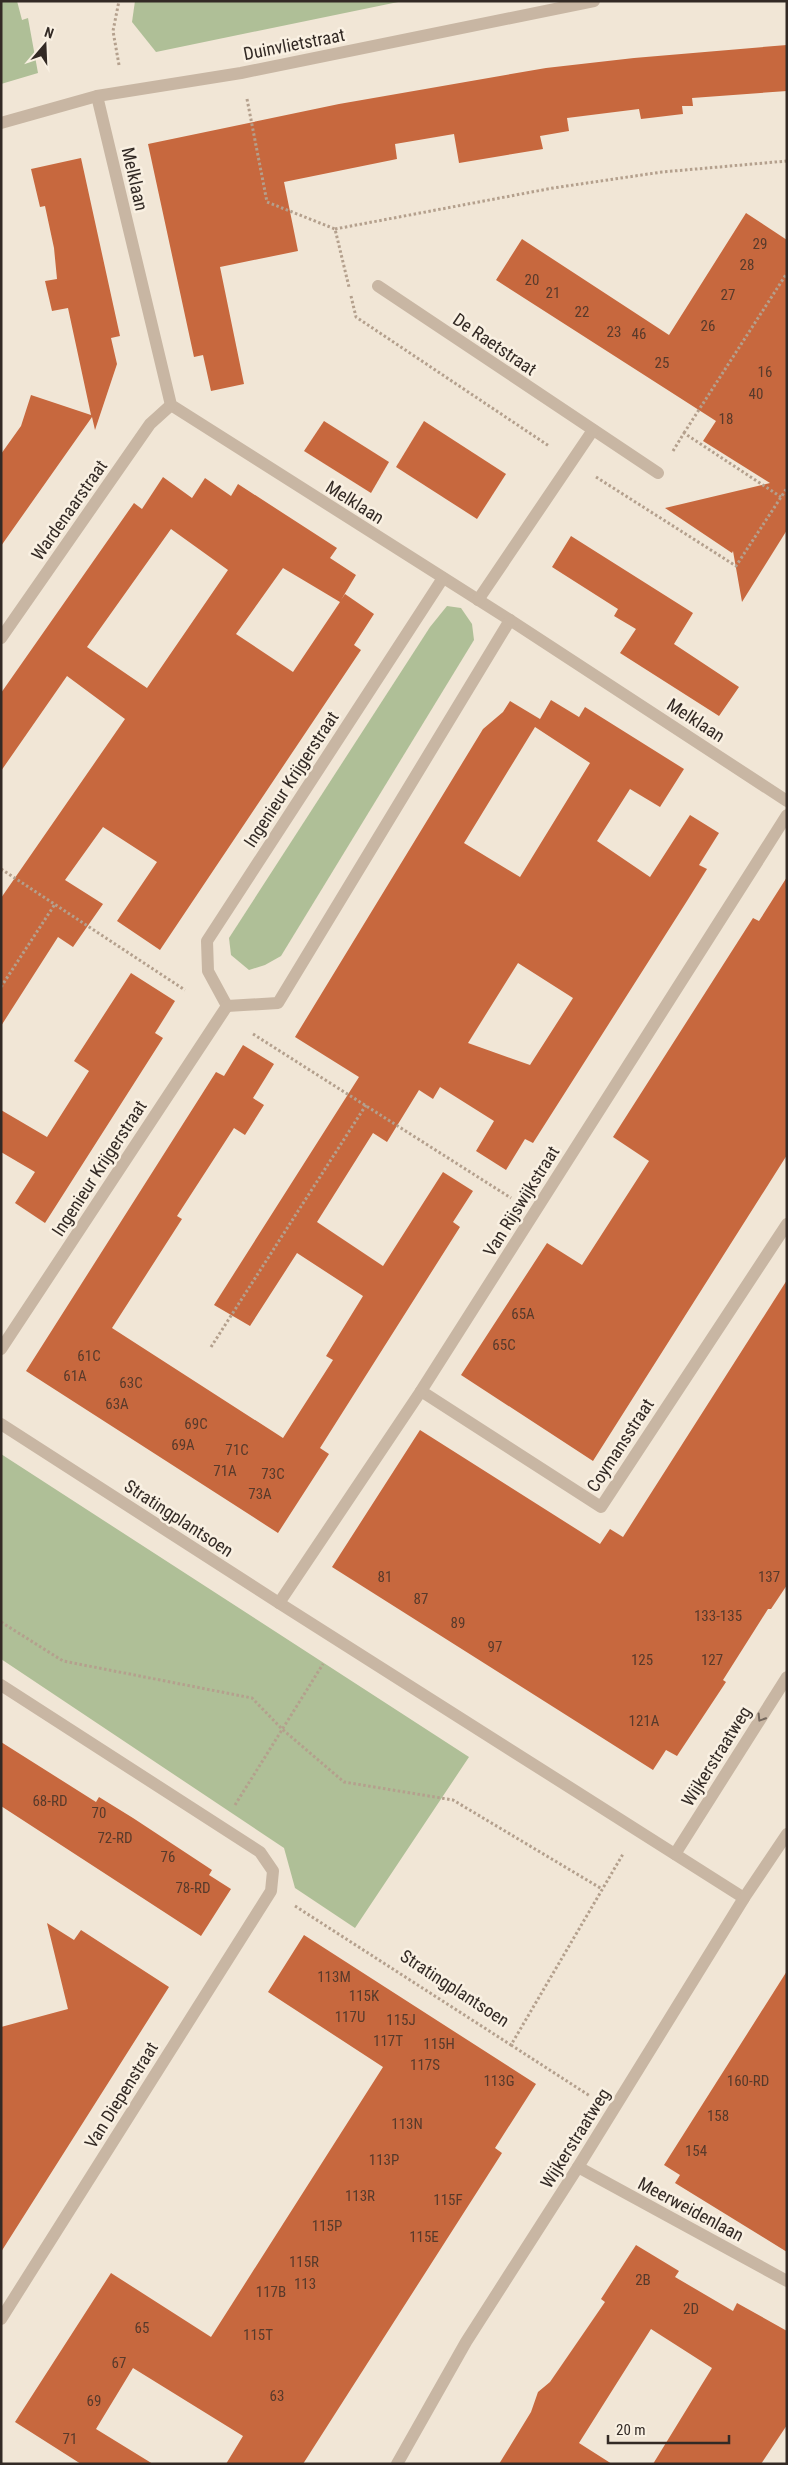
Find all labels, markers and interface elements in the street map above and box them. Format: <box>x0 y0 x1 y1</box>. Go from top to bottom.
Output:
north arrow <box>20 20 70 70</box>
text: N <box>43 24 56 42</box>
street label: Duinvlietstraat <box>242 24 346 64</box>
street label: Melklaan <box>118 145 152 213</box>
house number: 29 <box>753 235 767 253</box>
house number: 28 <box>740 256 754 274</box>
house number: 20 <box>525 271 539 289</box>
house number: 21 <box>546 284 560 302</box>
house number: 27 <box>721 286 735 304</box>
house number: 22 <box>575 303 589 321</box>
street label: De Raetstraat <box>449 308 541 380</box>
house number: 26 <box>701 317 715 335</box>
house number: 23 <box>607 323 621 341</box>
house number: 46 <box>632 325 646 343</box>
house number: 25 <box>655 354 669 372</box>
house number: 16 <box>758 363 772 381</box>
house number: 40 <box>749 385 763 403</box>
house number: 18 <box>719 410 733 428</box>
street label: Wardenaarstraat <box>27 456 111 564</box>
street label: Melklaan <box>322 476 388 528</box>
street label: Melklaan <box>663 694 729 746</box>
street label: Ingenieur Krijgerstraat <box>239 707 343 851</box>
street label: Ingenieur Krijgerstraat <box>47 1096 151 1240</box>
street label: Van Rijswijkstraat <box>479 1142 563 1260</box>
house number: 65A <box>511 1305 535 1323</box>
house number: 65C <box>492 1336 516 1354</box>
house number: 61C <box>77 1347 101 1365</box>
house number: 61A <box>63 1367 87 1385</box>
house number: 63C <box>119 1374 143 1392</box>
street label: Coymansstraat <box>582 1394 658 1496</box>
house number: 63A <box>105 1395 129 1413</box>
house number: 69C <box>184 1415 208 1433</box>
house number: 69A <box>171 1436 195 1454</box>
house number: 71C <box>225 1441 249 1459</box>
house number: 71A <box>213 1462 237 1480</box>
house number: 73C <box>261 1465 285 1483</box>
street label: Stratingplantsoen <box>121 1475 237 1561</box>
house number: 73A <box>248 1485 272 1503</box>
house number: 81 <box>378 1568 392 1586</box>
house number: 137 <box>758 1568 780 1586</box>
house number: 87 <box>414 1590 428 1608</box>
house number: 133-135 <box>694 1607 742 1625</box>
house number: 89 <box>451 1614 465 1632</box>
house number: 97 <box>488 1638 502 1656</box>
house number: 125 <box>631 1651 653 1669</box>
house number: 127 <box>701 1651 723 1669</box>
street label: Wijkerstraatweg <box>677 1702 755 1810</box>
house number: 121A <box>629 1712 660 1730</box>
one-way arrow <box>757 1713 767 1722</box>
house number: 68-RD <box>32 1792 68 1810</box>
house number: 70 <box>92 1804 106 1822</box>
house number: 72-RD <box>97 1829 133 1847</box>
house number: 76 <box>161 1848 175 1866</box>
house number: 78-RD <box>175 1879 211 1897</box>
street label: Stratingplantsoen <box>397 1945 513 2031</box>
house number: 113M <box>317 1968 351 1986</box>
house number: 115K <box>349 1987 380 2005</box>
house number: 117U <box>335 2008 365 2026</box>
house number: 115J <box>386 2011 416 2029</box>
house number: 117T <box>373 2032 403 2050</box>
house number: 115H <box>423 2035 455 2053</box>
street label: Van Diepenstraat <box>80 2038 162 2152</box>
house number: 117S <box>410 2056 440 2074</box>
house number: 113G <box>483 2072 515 2090</box>
house number: 160-RD <box>727 2072 769 2090</box>
street label: Wijkerstraatweg <box>536 2084 614 2192</box>
house number: 158 <box>707 2107 729 2125</box>
house number: 113N <box>391 2115 423 2133</box>
house number: 154 <box>685 2142 707 2160</box>
house number: 113P <box>369 2151 399 2169</box>
street label: Meerweidenlaan <box>635 2172 747 2246</box>
house number: 113R <box>345 2187 375 2205</box>
house number: 115F <box>433 2191 463 2209</box>
house number: 115P <box>312 2217 342 2235</box>
house number: 115E <box>409 2228 439 2246</box>
house number: 115R <box>289 2253 319 2271</box>
house number: 2B <box>635 2271 651 2289</box>
house number: 113 <box>294 2275 316 2293</box>
house number: 117B <box>256 2283 286 2301</box>
house number: 2D <box>683 2300 699 2318</box>
house number: 65 <box>135 2319 149 2337</box>
house number: 115T <box>243 2326 273 2344</box>
house number: 67 <box>112 2354 126 2372</box>
house number: 63 <box>270 2387 284 2405</box>
house number: 69 <box>87 2392 101 2410</box>
scale bar <box>608 2412 729 2444</box>
text: 20 m <box>616 2421 646 2439</box>
house number: 71 <box>63 2430 77 2448</box>

